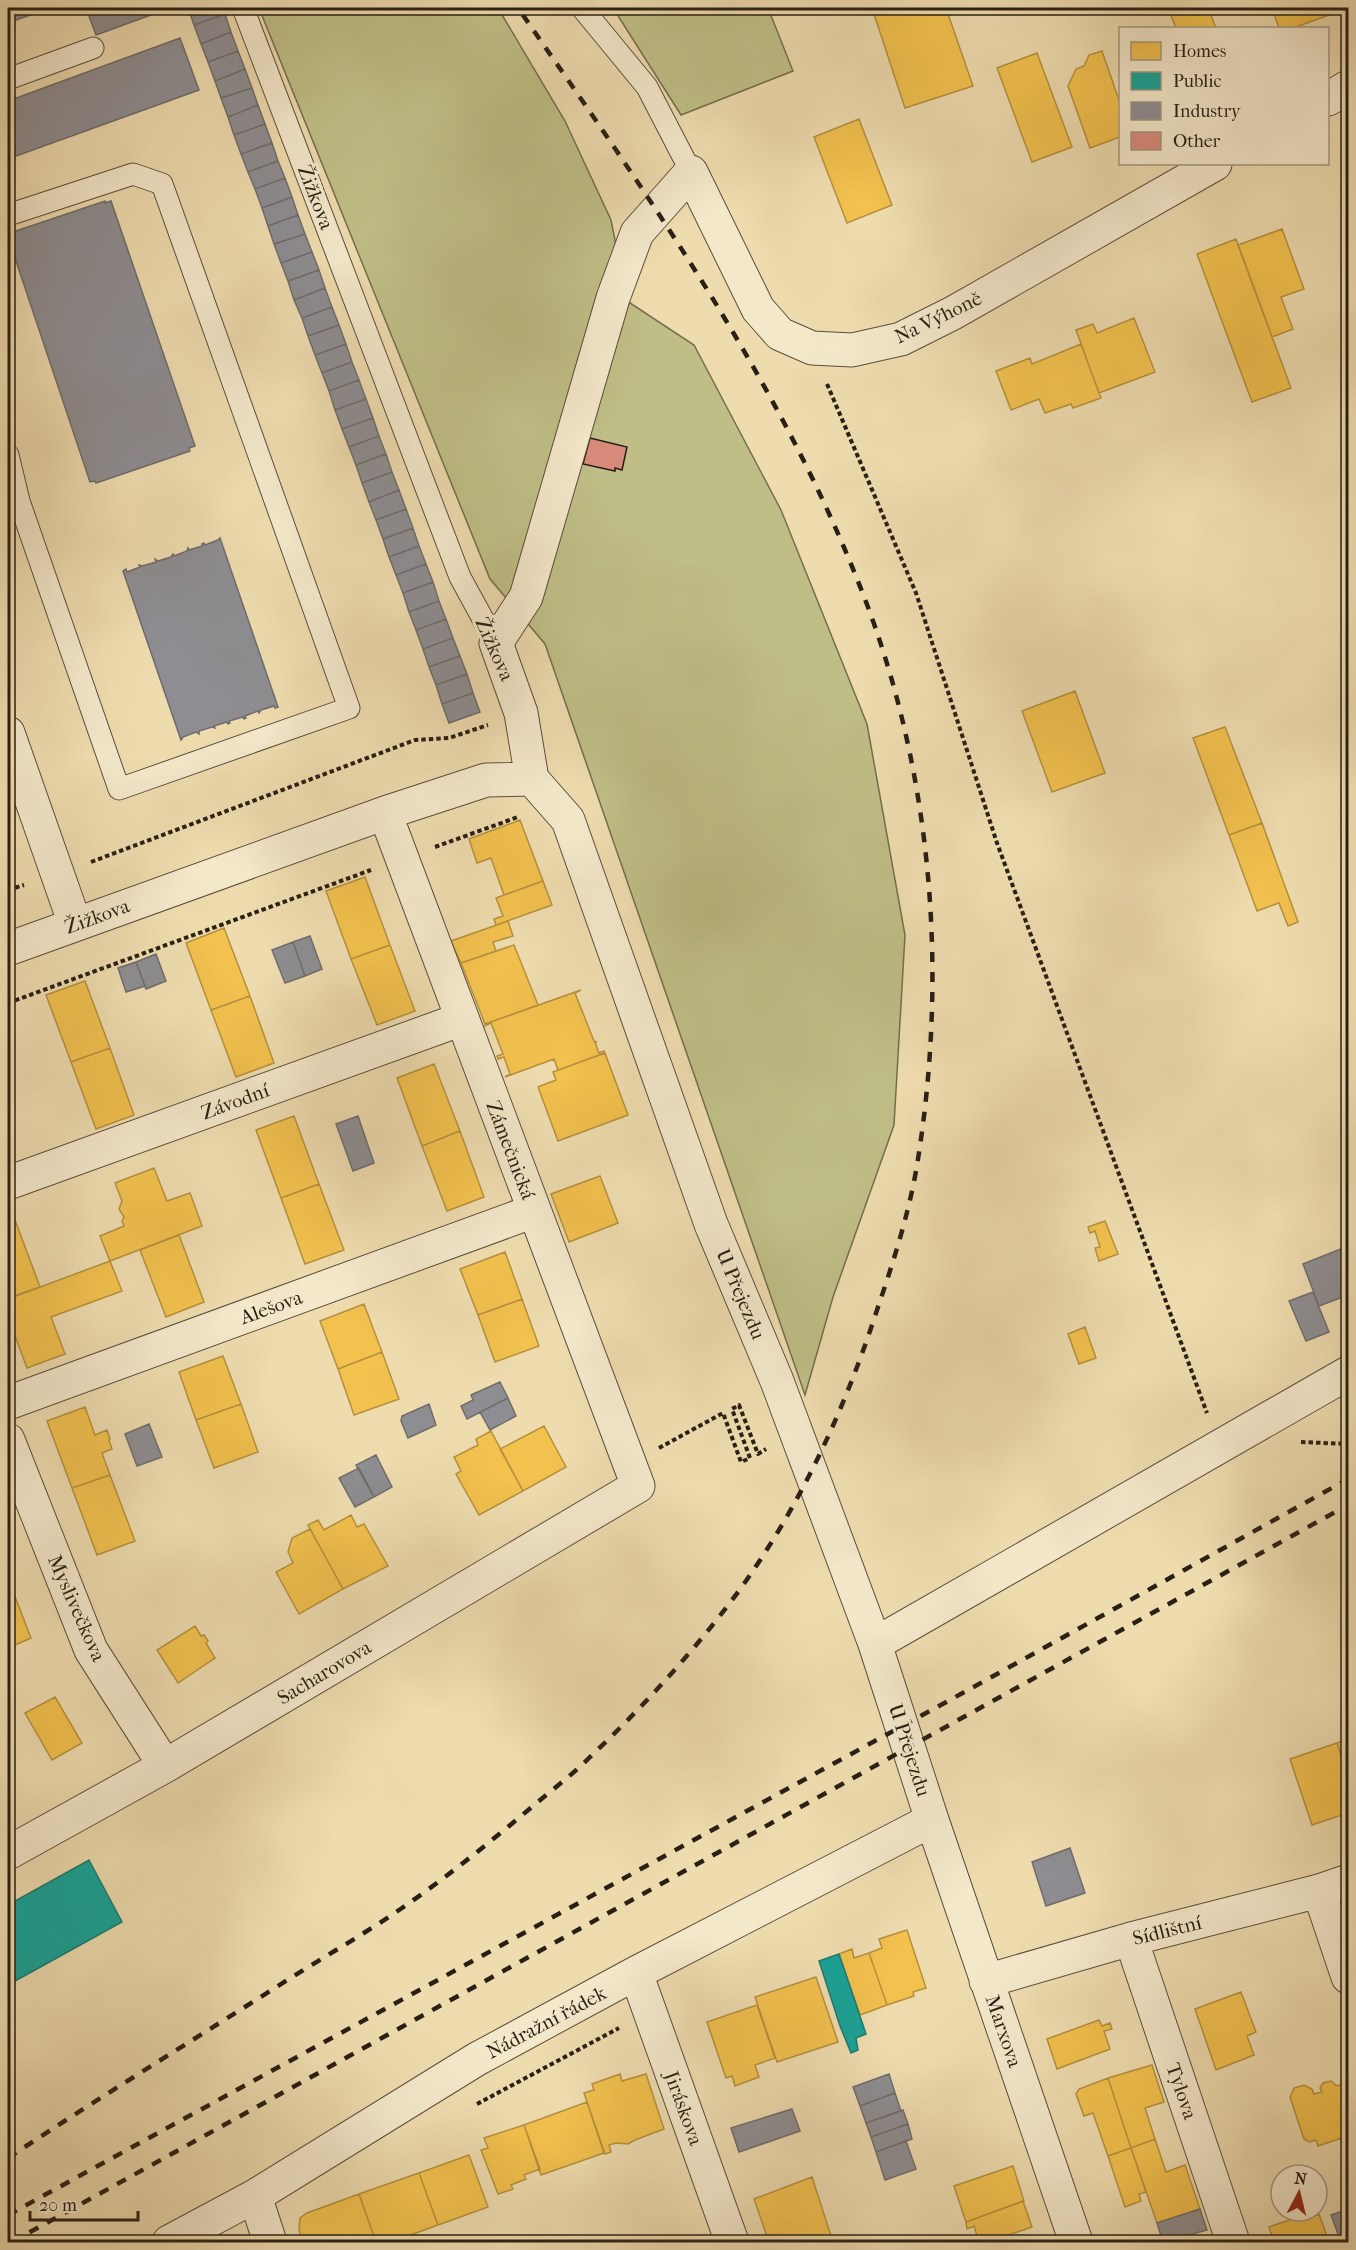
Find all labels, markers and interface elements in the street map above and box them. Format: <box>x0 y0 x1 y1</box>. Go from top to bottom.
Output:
legend <box>1119 27 1329 165</box>
text: Homes <box>1173 41 1227 62</box>
text: Public <box>1173 71 1221 92</box>
text: Industry <box>1173 101 1242 122</box>
text: Other <box>1173 131 1221 152</box>
street label: Žižkova <box>293 161 339 233</box>
street label: Na Výhoně <box>891 286 986 348</box>
street label: Žižkova <box>470 613 520 685</box>
street label: Žižkova <box>61 893 133 939</box>
street label: Závodní <box>198 1078 273 1124</box>
street label: Zámečnická <box>481 1098 540 1203</box>
street label: U Přejezdu <box>711 1245 770 1344</box>
street label: Alešova <box>236 1285 306 1330</box>
street label: Myslivečkova <box>43 1551 111 1666</box>
street label: Sacharovova <box>273 1635 376 1709</box>
street label: U Přejezdu <box>884 1701 936 1800</box>
street label: Sídlištní <box>1130 1911 1205 1950</box>
street label: Nádražní řádek <box>483 1981 611 2064</box>
street label: Marxova <box>980 1992 1027 2071</box>
street label: Tylova <box>1161 2060 1202 2123</box>
street label: Jiráskova <box>659 2066 708 2149</box>
north arrow <box>1269 2163 1329 2223</box>
text: N <box>1294 2168 1309 2189</box>
scale bar <box>30 2184 138 2222</box>
text: 20 m <box>39 2195 77 2216</box>

